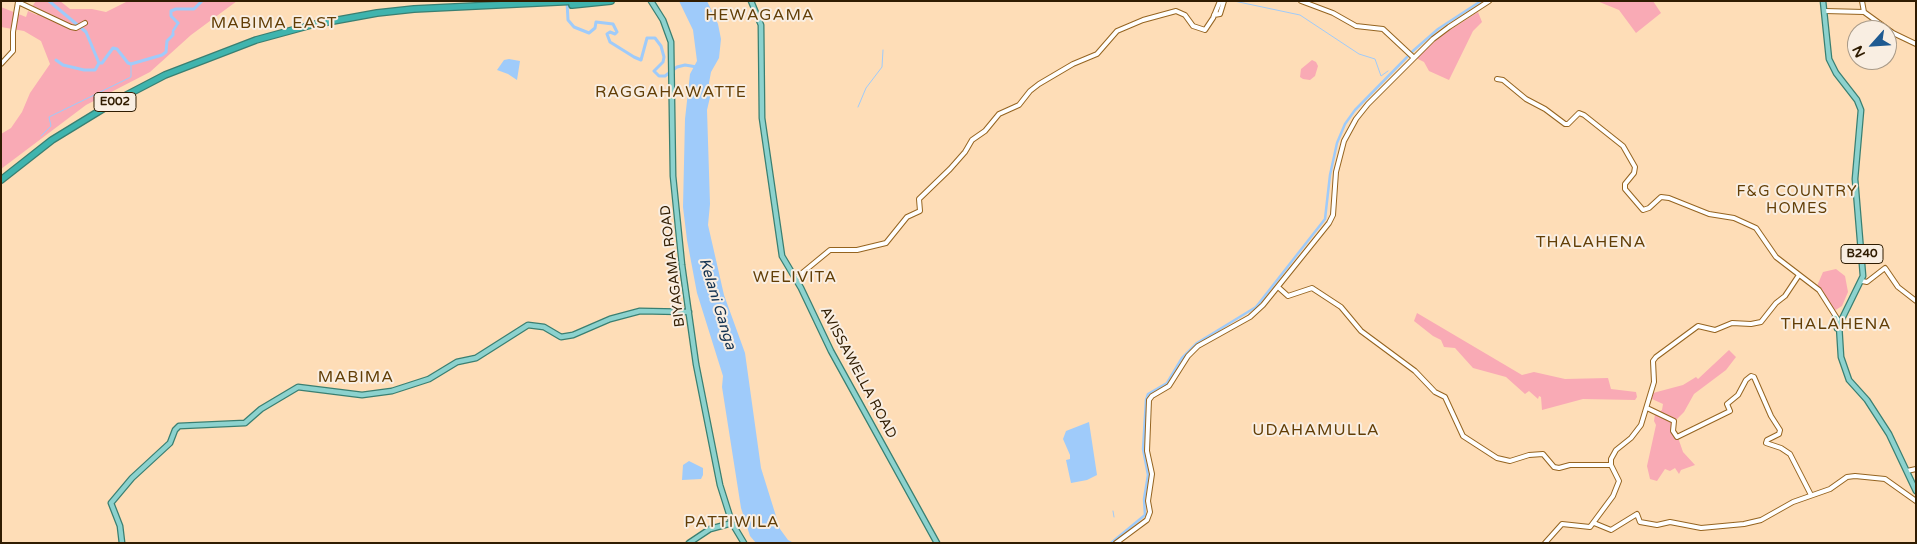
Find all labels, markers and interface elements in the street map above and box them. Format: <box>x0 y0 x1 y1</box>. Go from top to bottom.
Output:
district label: HEWAGAMA <box>704 6 816 26</box>
district label: MABIMA EAST <box>209 14 339 34</box>
north arrow <box>1847 20 1897 70</box>
text: N <box>1849 43 1869 60</box>
district label: RAGGAHAWATTE <box>593 83 749 103</box>
road number: E002 <box>94 92 136 111</box>
district label: F&G COUNTRY HOMES <box>1735 183 1859 218</box>
street label: BIYAGAMA ROAD <box>657 204 689 328</box>
district label: THALAHENA <box>1535 233 1647 253</box>
road number: B240 <box>1841 244 1883 264</box>
water label: Kelani Ganga <box>695 256 739 352</box>
district label: WELIVITA <box>752 268 838 288</box>
street label: AVISSAWELLA ROAD <box>816 304 900 442</box>
district label: THALAHENA <box>1780 315 1892 335</box>
district label: MABIMA <box>317 368 395 388</box>
district label: UDAHAMULLA <box>1251 421 1381 441</box>
district label: PATTIWILA <box>683 513 781 533</box>

